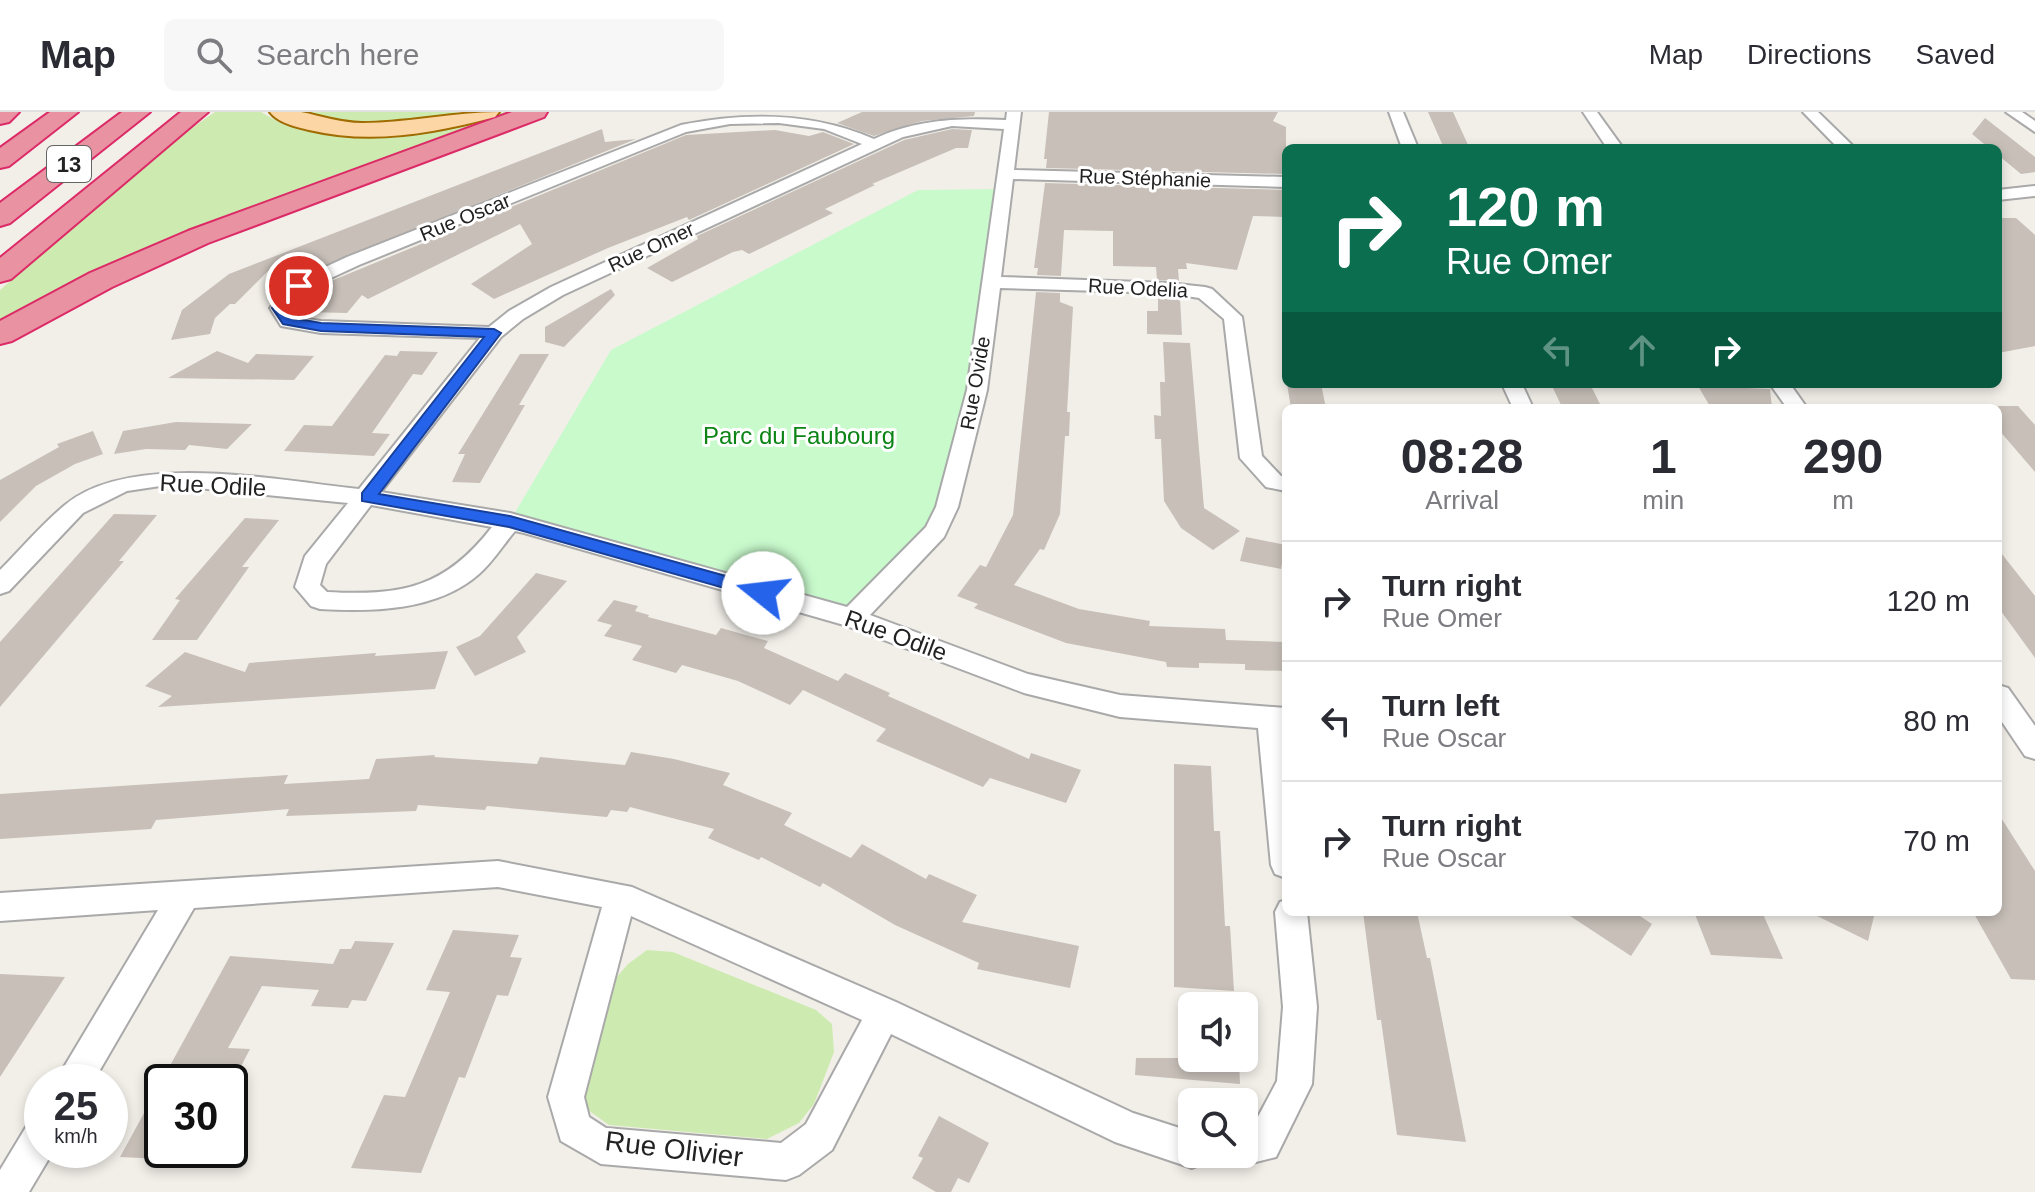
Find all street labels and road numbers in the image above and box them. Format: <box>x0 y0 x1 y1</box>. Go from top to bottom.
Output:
road number: 13 <box>47 146 91 182</box>
street label: Rue Stéphanie <box>1078 165 1212 191</box>
street label: Rue Oscar <box>417 189 514 245</box>
street label: Rue Omer <box>605 217 698 276</box>
street label: Rue Odelia <box>1087 274 1189 302</box>
street label: Rue Ovide <box>956 335 994 431</box>
street label: Rue Odile <box>159 469 267 501</box>
street label: Rue Odile <box>841 604 951 666</box>
street label: Rue Olivier <box>603 1125 745 1173</box>

